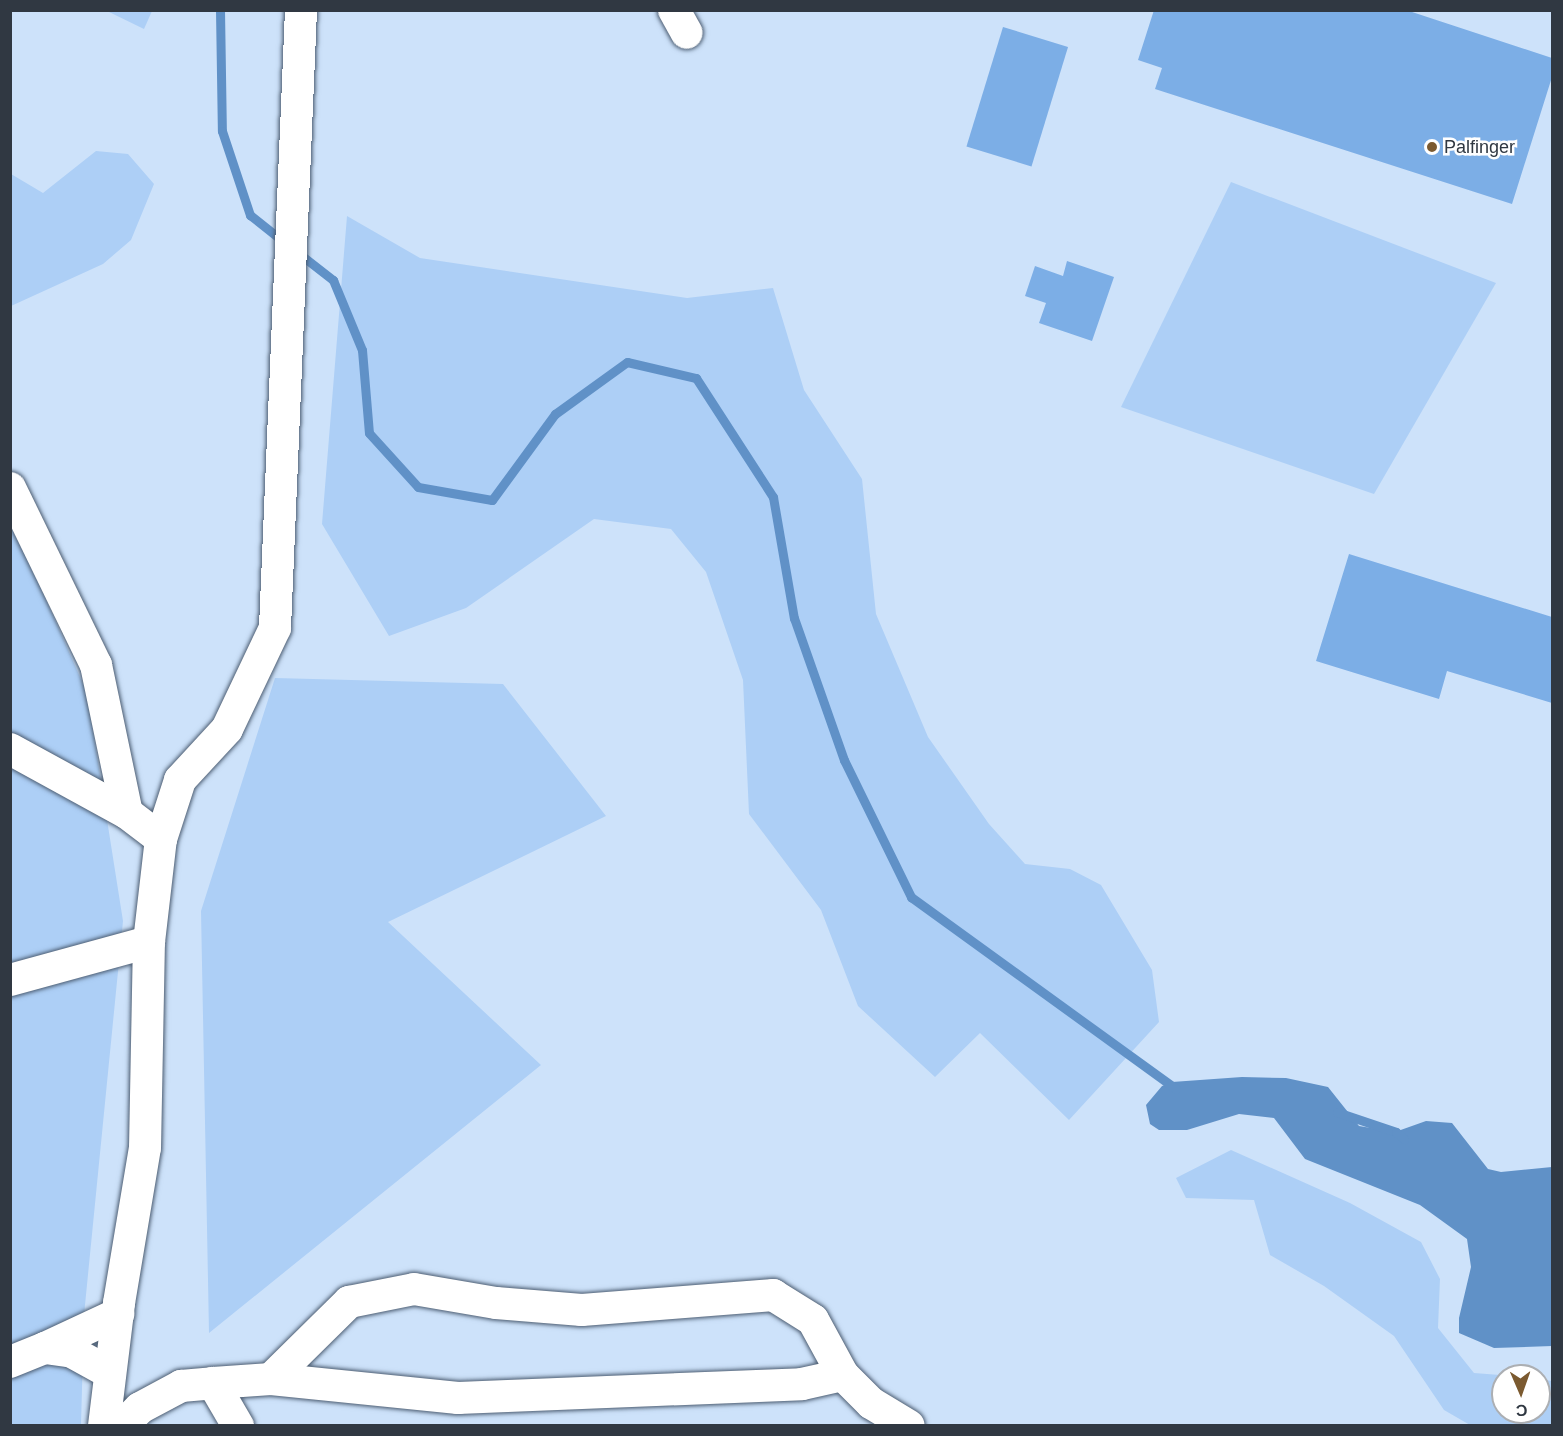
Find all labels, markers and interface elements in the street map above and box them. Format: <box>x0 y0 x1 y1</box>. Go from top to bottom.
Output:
place label: Palfinger <box>1444 136 1515 158</box>
marker: Palfinger <box>1425 140 1439 154</box>
north arrow <box>1491 1364 1551 1424</box>
text: С <box>1516 1402 1528 1419</box>

